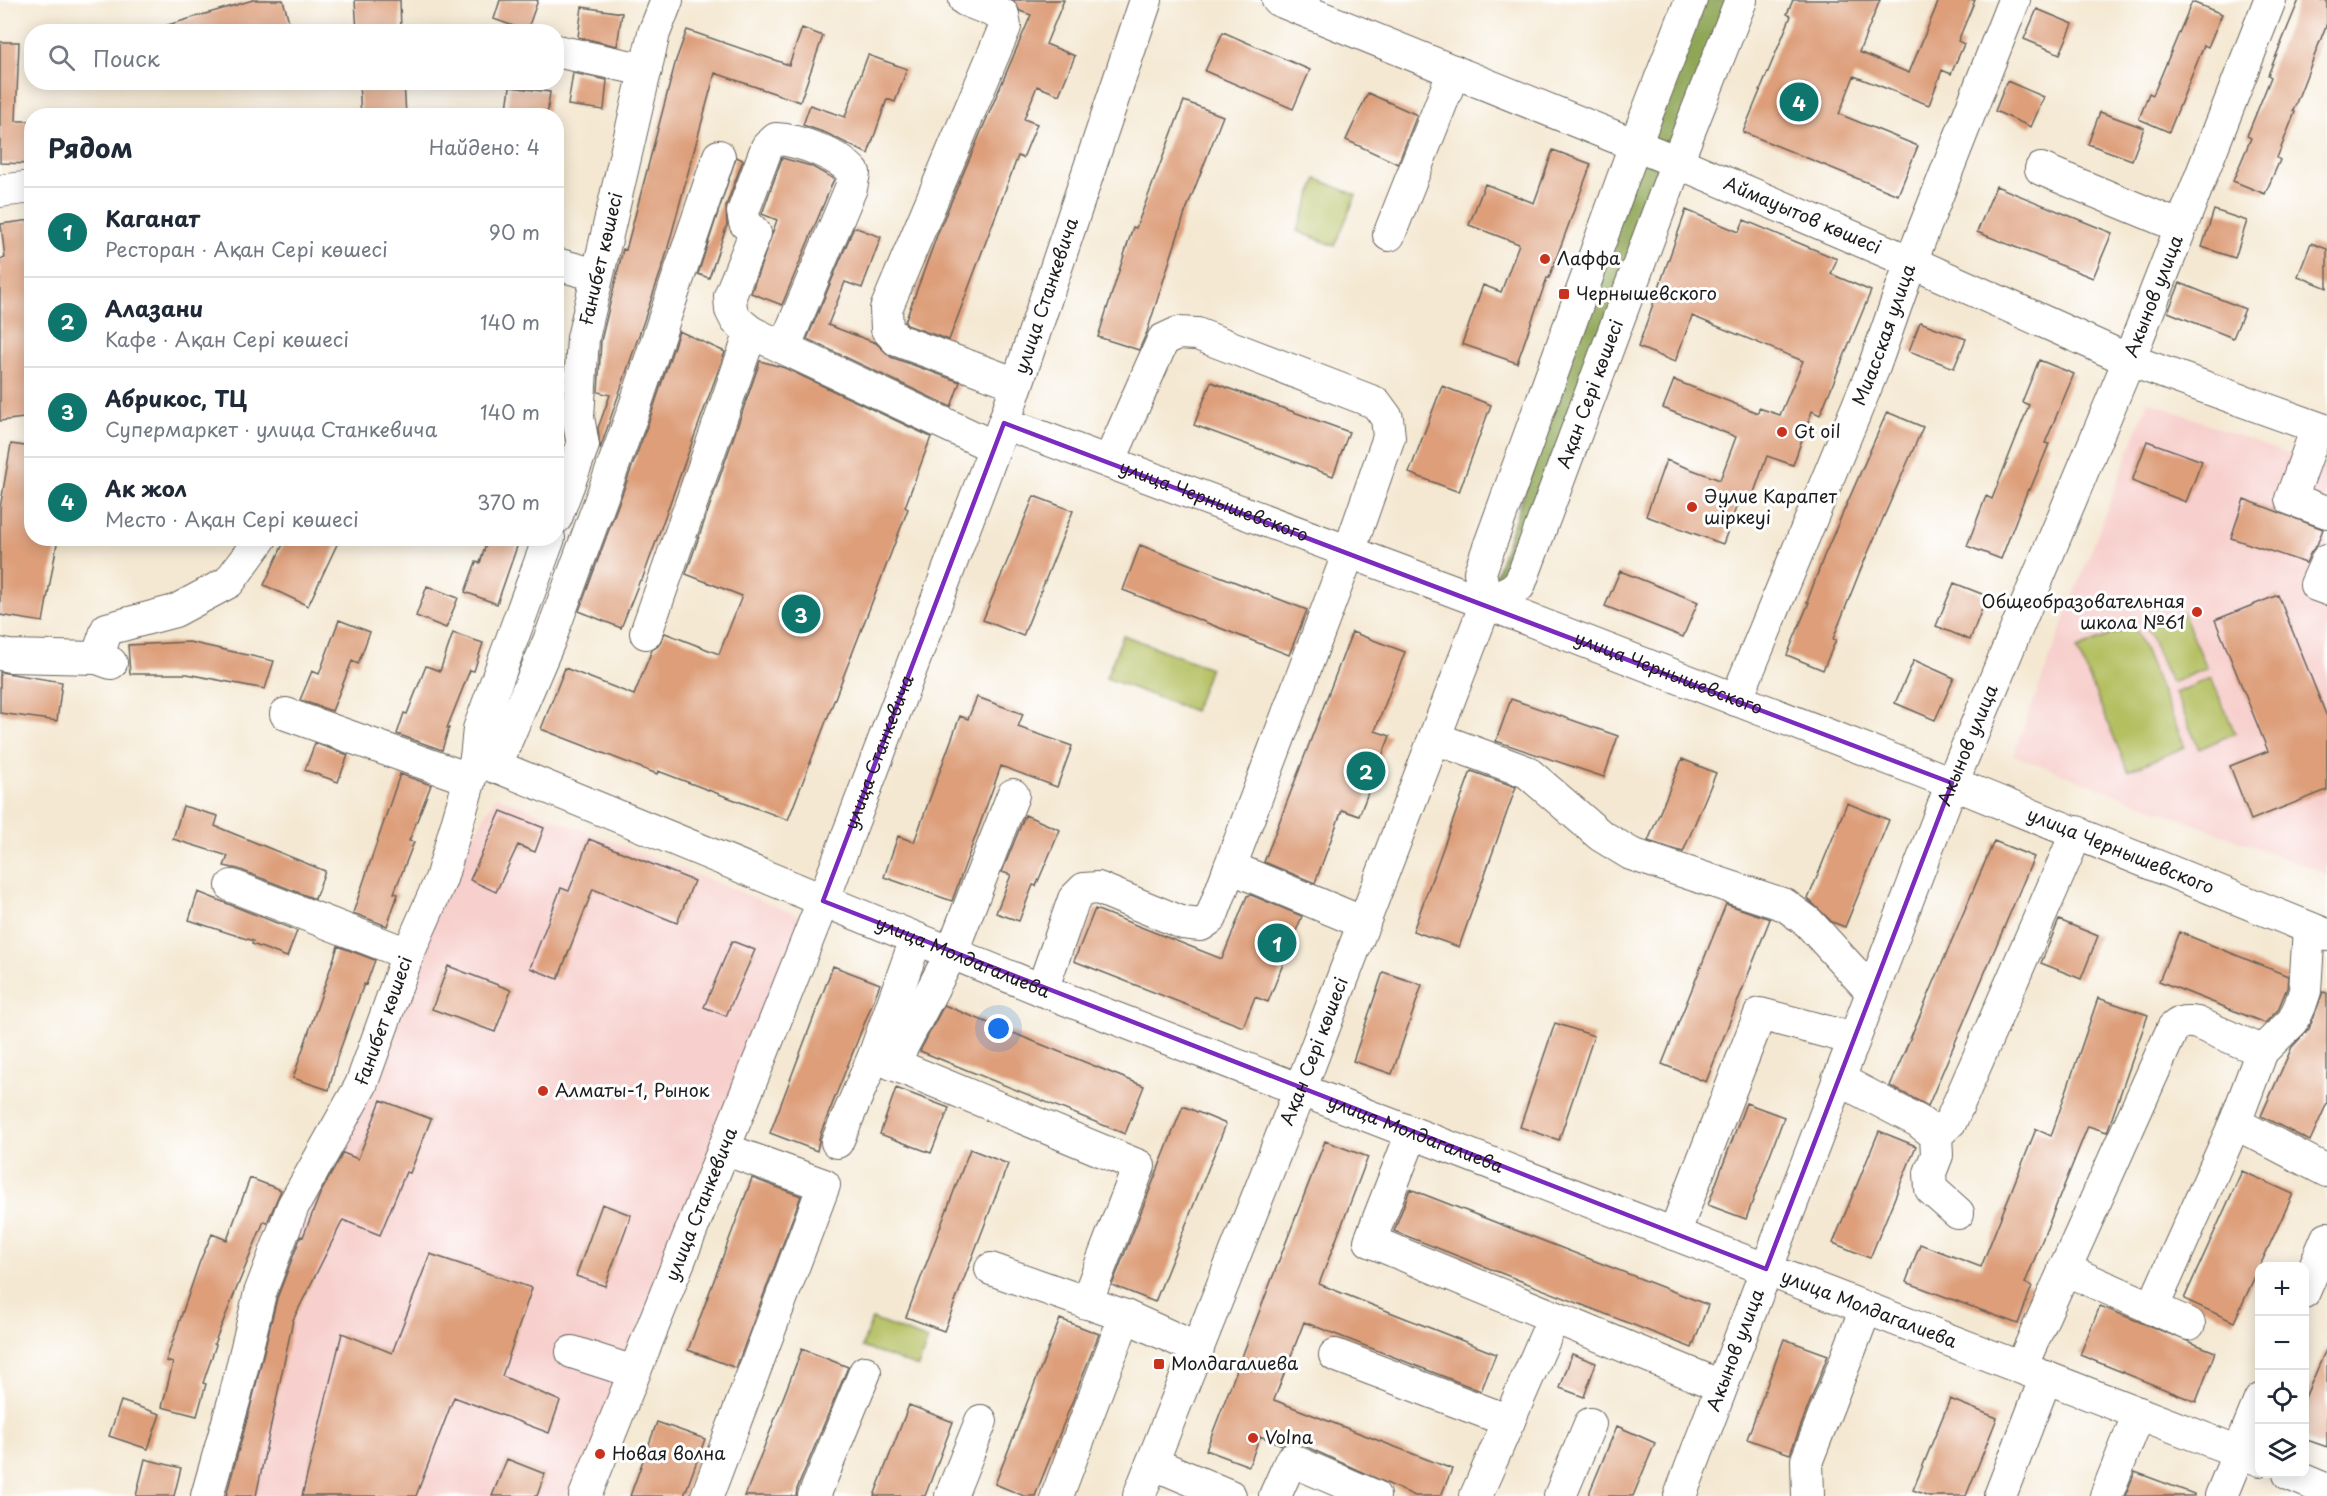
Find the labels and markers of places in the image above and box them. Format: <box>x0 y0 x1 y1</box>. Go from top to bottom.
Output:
pin: 4 <box>1780 80 1818 124</box>
place label: Лаффа <box>1557 244 1621 271</box>
marker: Лаффа <box>1538 252 1552 266</box>
place label: Чернышевского <box>1576 279 1717 306</box>
marker: Чернышевского <box>1557 287 1571 301</box>
place label: Gt oil <box>1794 417 1841 444</box>
marker: Gt oil <box>1775 425 1789 439</box>
place label: Әулие Карапет шіркеуі <box>1704 482 1837 530</box>
marker: Әулие Карапет шіркеуі <box>1685 500 1699 514</box>
place label: Общеобразовательная школа №61 <box>1982 587 2185 635</box>
pin: 3 <box>782 592 820 636</box>
marker: Общеобразовательная школа №61 <box>2190 605 2204 619</box>
pin: 2 <box>1346 748 1386 794</box>
pin: 1 <box>1258 920 1296 966</box>
place label: Алматы-1, Рынок <box>555 1076 710 1103</box>
marker: Алматы-1, Рынок <box>536 1084 550 1098</box>
place label: Молдагалиева <box>1171 1349 1299 1376</box>
marker: Молдагалиева <box>1152 1357 1166 1371</box>
place label: Volna <box>1265 1423 1314 1450</box>
marker: Volna <box>1246 1431 1260 1445</box>
place label: Новая волна <box>612 1439 726 1466</box>
marker: Новая волна <box>593 1447 607 1461</box>

